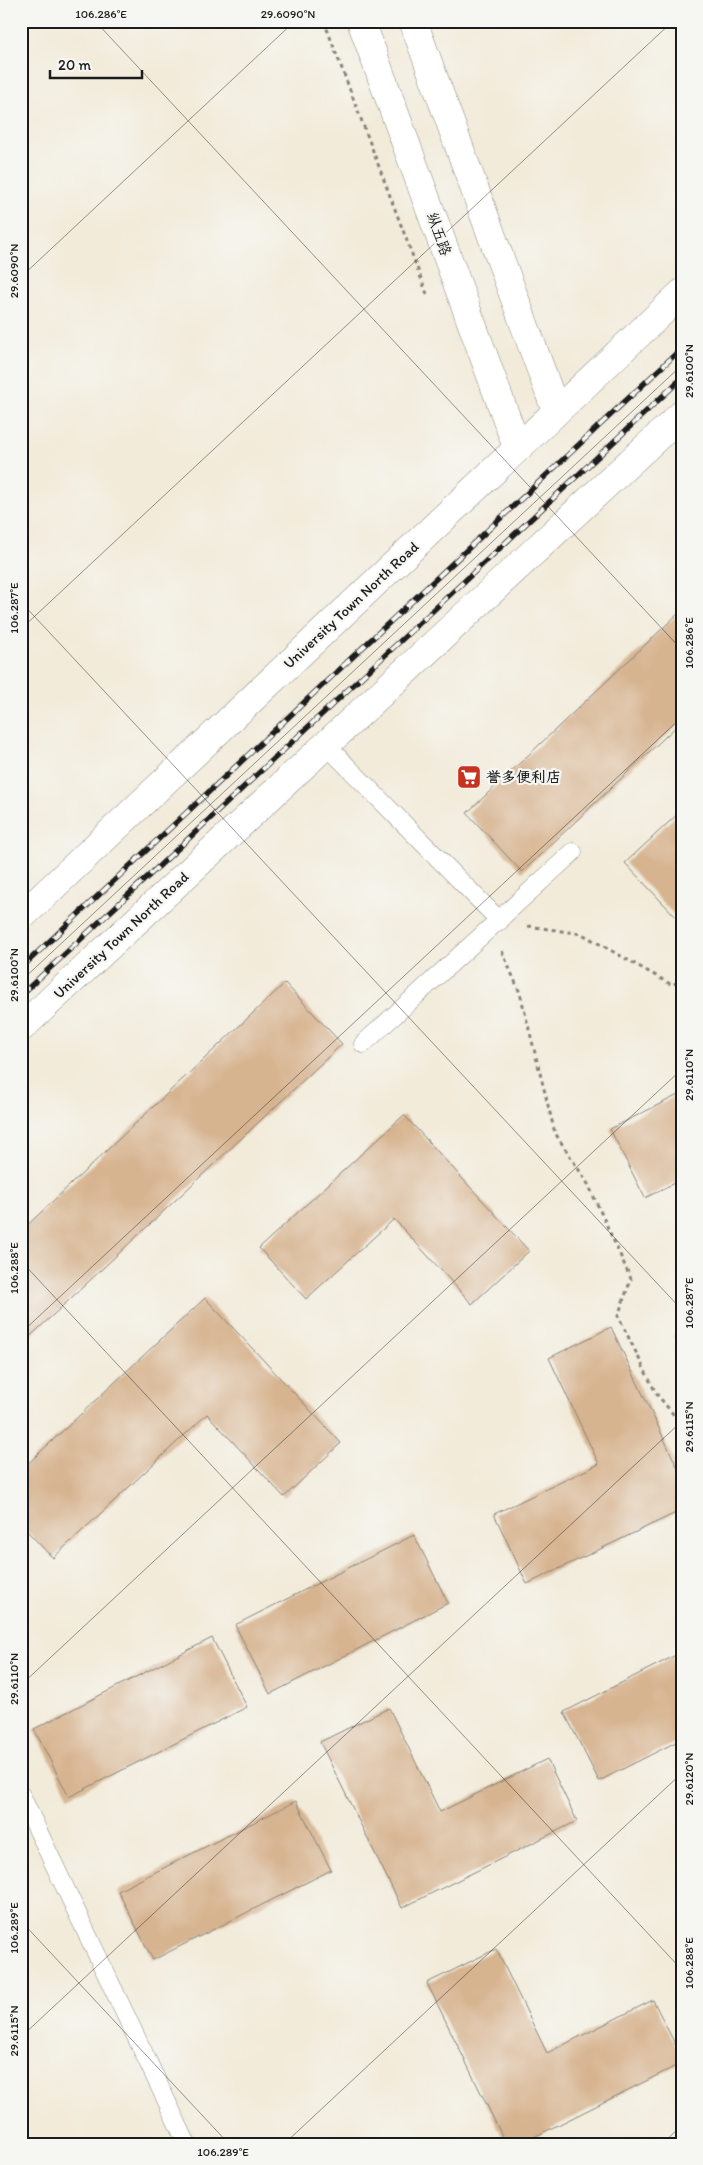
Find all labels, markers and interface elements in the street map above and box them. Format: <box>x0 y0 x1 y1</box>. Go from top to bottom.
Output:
text: 106.286°E <box>75 7 127 21</box>
text: 29.6090°N <box>261 7 315 21</box>
scale bar <box>50 48 142 80</box>
text: 20 m <box>58 56 92 74</box>
street label: 纵五路 <box>423 210 455 258</box>
text: 29.6090°N <box>7 244 21 298</box>
text: 29.6100°N <box>682 344 696 398</box>
street label: University Town North Road <box>280 538 422 672</box>
text: 106.287°E <box>7 582 21 634</box>
text: 106.286°E <box>682 617 696 669</box>
supermarket icon: 誉多便利店 <box>456 764 482 790</box>
place label: 誉多便利店 <box>486 768 561 786</box>
street label: University Town North Road <box>50 868 192 1002</box>
text: 29.6100°N <box>7 948 21 1002</box>
text: 29.6110°N <box>682 1049 696 1101</box>
text: 106.288°E <box>7 1242 21 1294</box>
text: 106.287°E <box>682 1277 696 1329</box>
text: 29.6115°N <box>682 1402 696 1452</box>
text: 29.6110°N <box>7 1653 21 1705</box>
text: 29.6120°N <box>682 1753 696 1805</box>
text: 106.289°E <box>7 1902 21 1954</box>
text: 106.288°E <box>682 1937 696 1989</box>
text: 29.6115°N <box>7 2006 21 2056</box>
text: 106.289°E <box>197 2145 249 2159</box>

